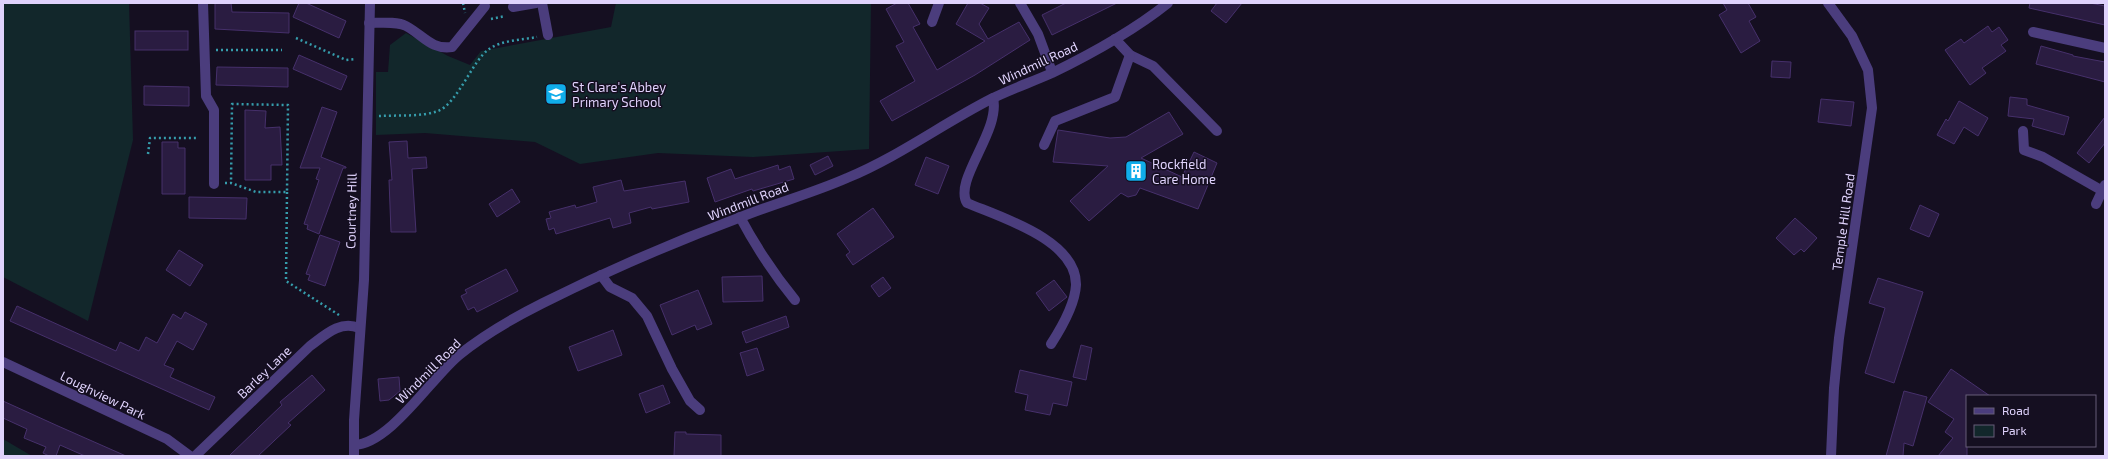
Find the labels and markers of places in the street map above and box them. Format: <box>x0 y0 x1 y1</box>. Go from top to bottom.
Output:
place label: St Clare's Abbey Primary School <box>572 79 666 110</box>
school or university icon: St Clare's Abbey Primary School <box>543 81 569 107</box>
place label: Rockfield Care Home <box>1152 156 1216 187</box>
building icon: Rockfield Care Home <box>1123 158 1149 184</box>

